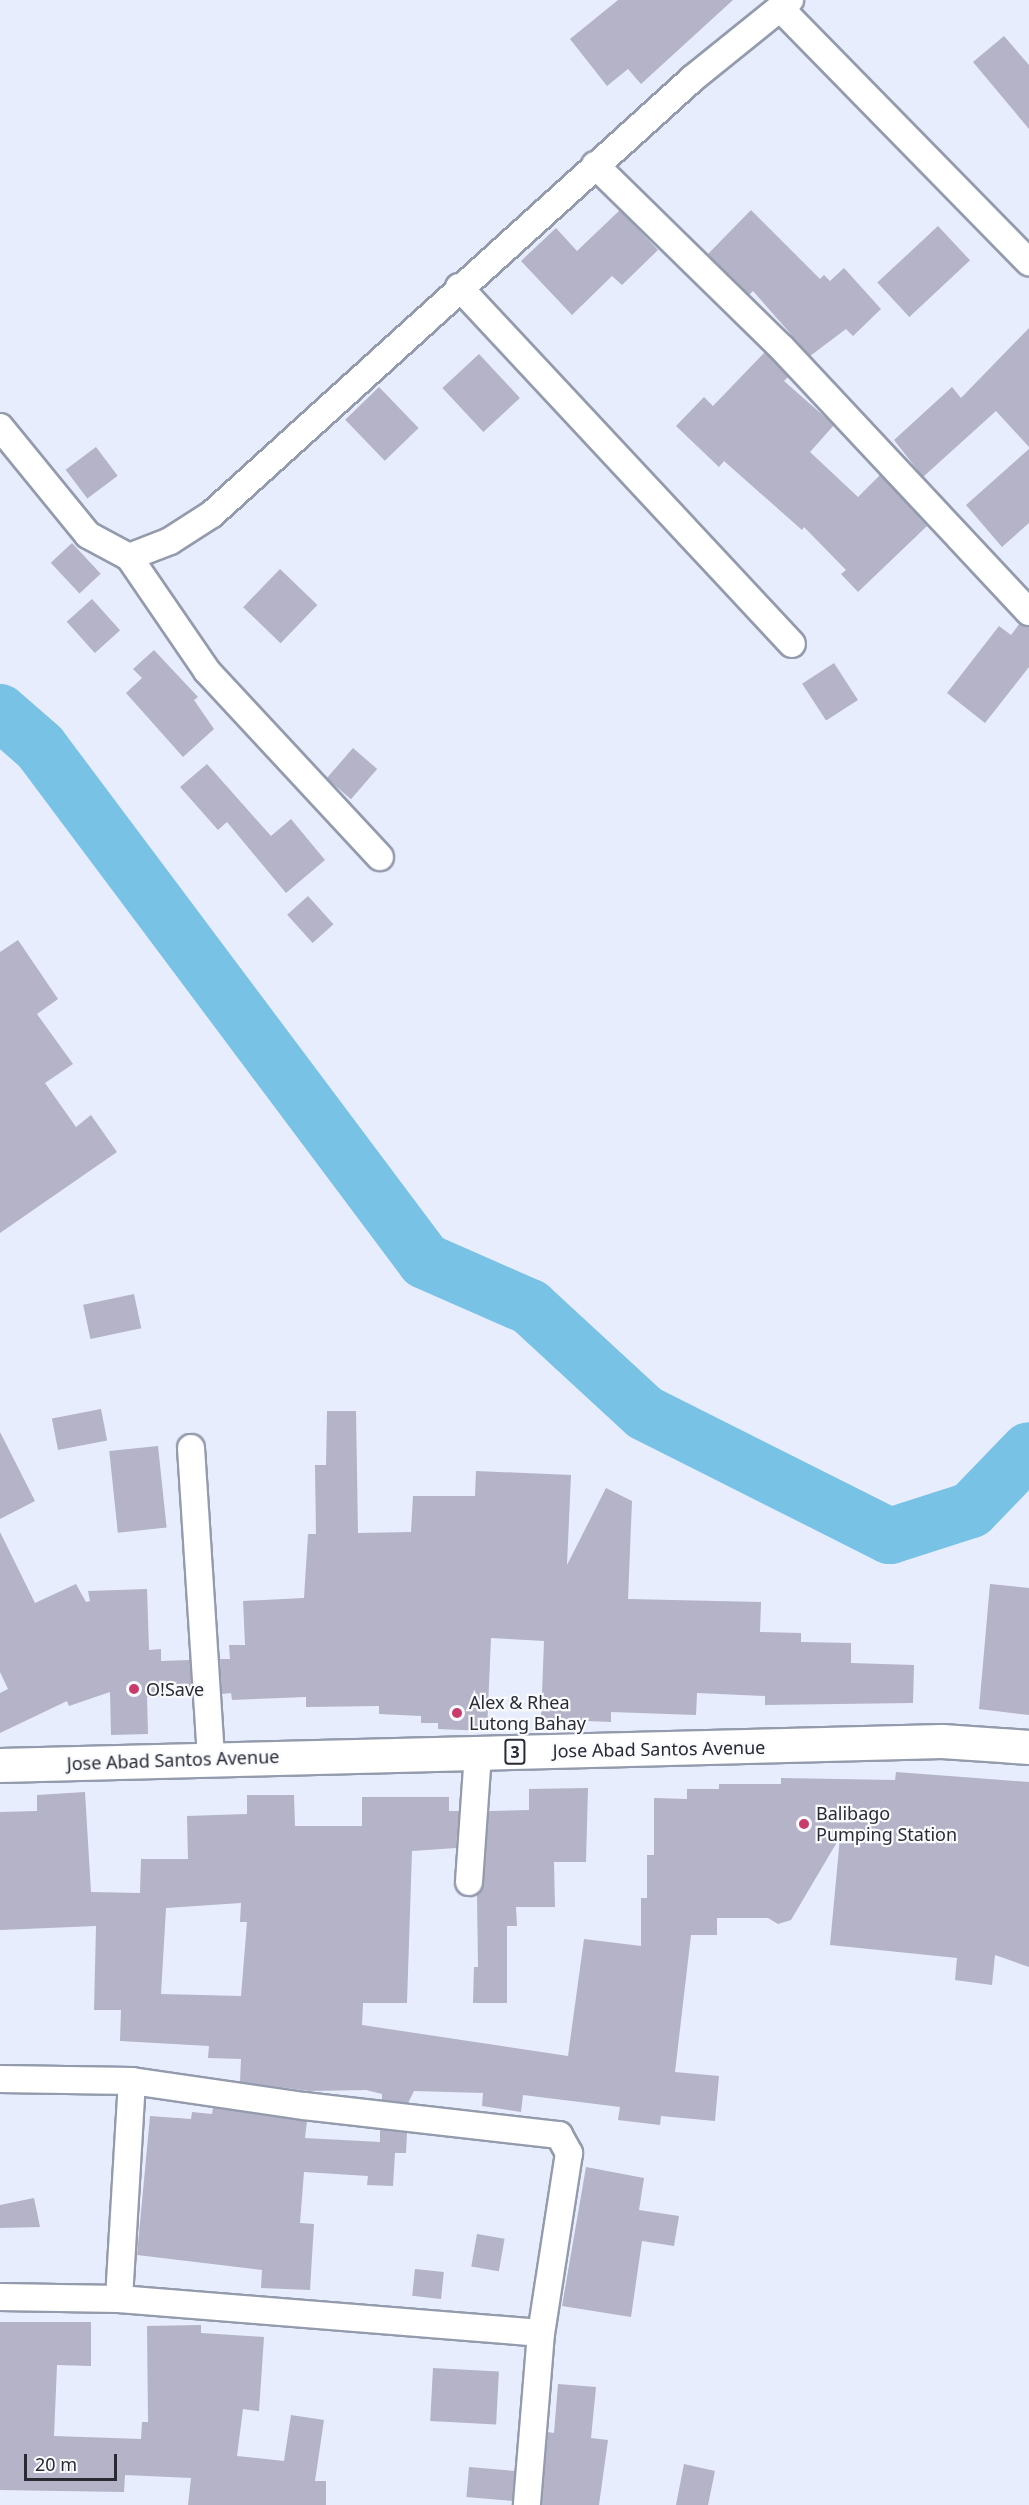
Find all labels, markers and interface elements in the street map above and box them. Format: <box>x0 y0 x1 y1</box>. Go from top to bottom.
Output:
place label: O!Save <box>146 1678 204 1700</box>
marker: O!Save <box>127 1682 141 1696</box>
place label: Alex & Rhea Lutong Bahay <box>469 1692 586 1734</box>
marker: Alex & Rhea Lutong Bahay <box>450 1706 464 1720</box>
street label: Jose Abad Santos Avenue <box>552 1736 766 1762</box>
road number: 3 <box>503 1739 527 1765</box>
street label: Jose Abad Santos Avenue <box>66 1745 280 1775</box>
place label: Balibago Pumping Station <box>816 1803 957 1846</box>
marker: Balibago Pumping Station <box>797 1817 811 1831</box>
scale bar <box>27 2442 120 2480</box>
text: 20 m <box>35 2452 77 2476</box>

